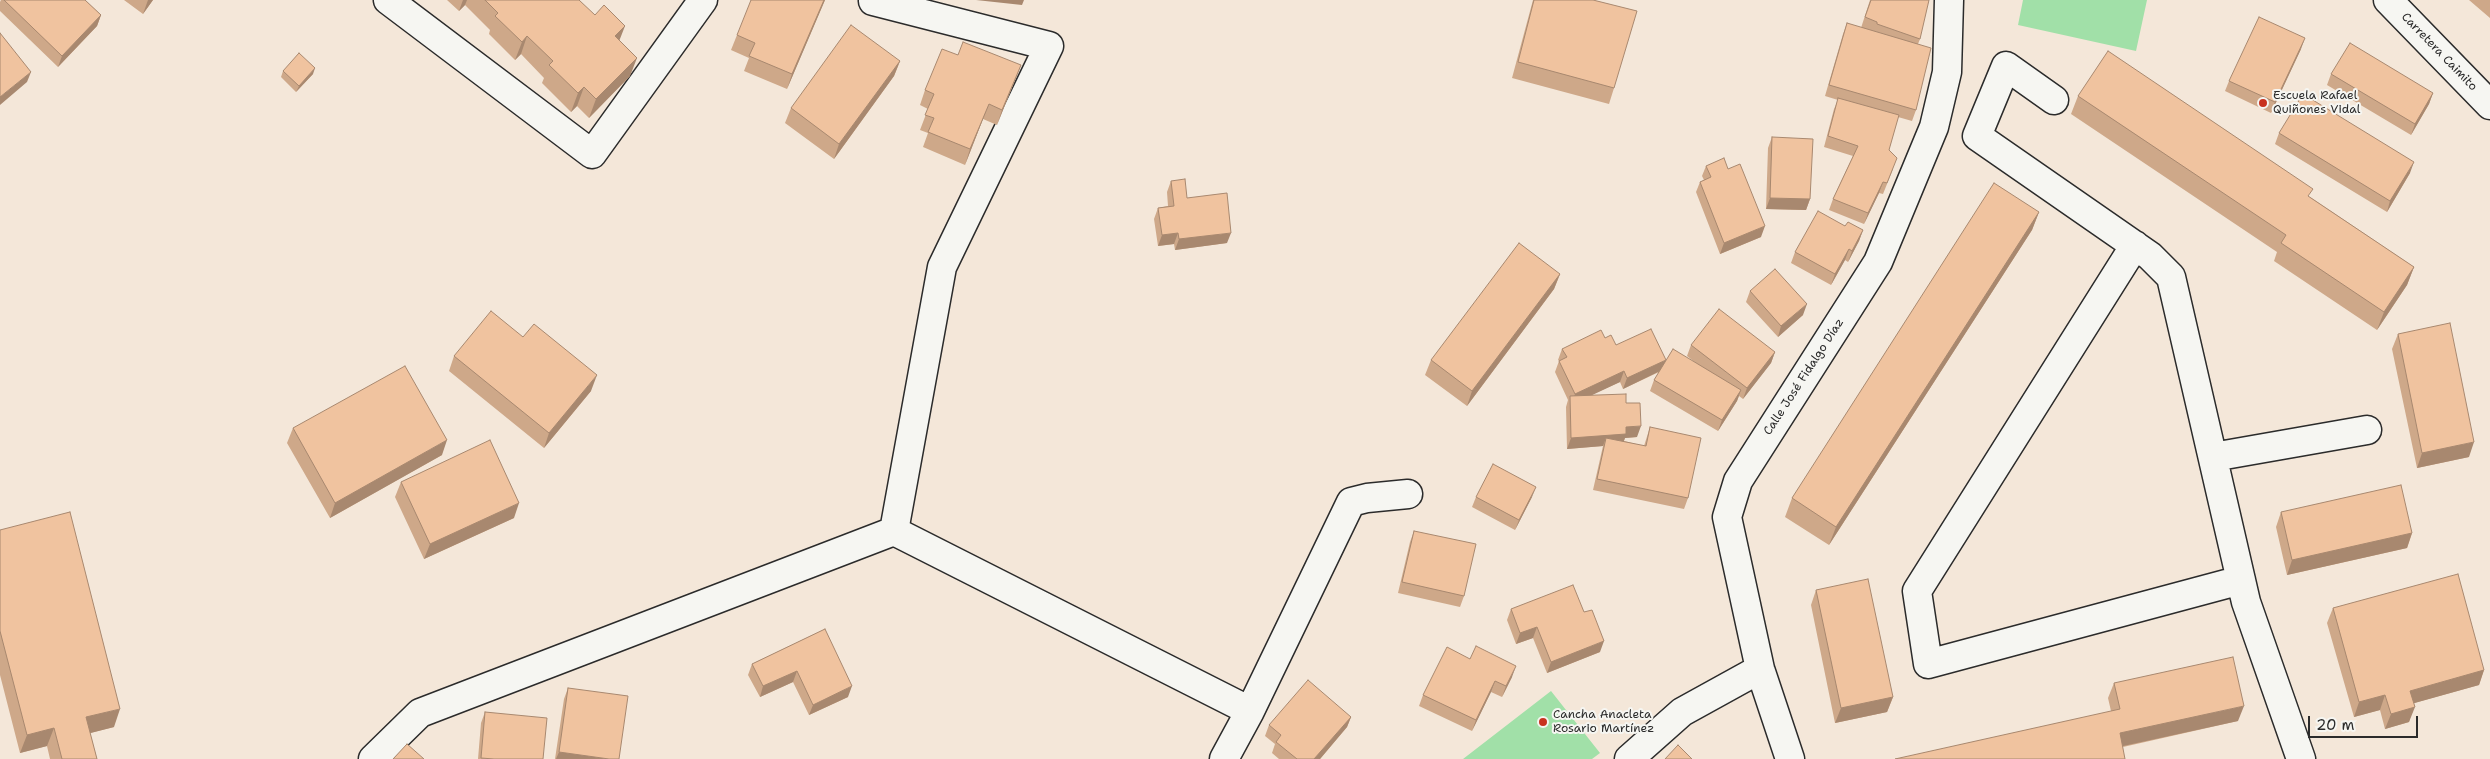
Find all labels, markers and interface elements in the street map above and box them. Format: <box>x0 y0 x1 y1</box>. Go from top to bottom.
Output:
street label: Carretera Caimito <box>2398 10 2480 94</box>
place label: Escuela Rafael Quiñones Vidal <box>2273 89 2360 117</box>
marker: Escuela Rafael Quiñones Vidal <box>2257 97 2269 109</box>
street label: Calle José Fidalgo Díaz <box>1761 316 1847 438</box>
scale bar <box>2310 706 2420 738</box>
place label: Cancha Anacleta Rosario Martínez <box>1553 708 1654 736</box>
text: 20 m <box>2316 715 2355 735</box>
marker: Cancha Anacleta Rosario Martínez <box>1537 716 1549 728</box>

